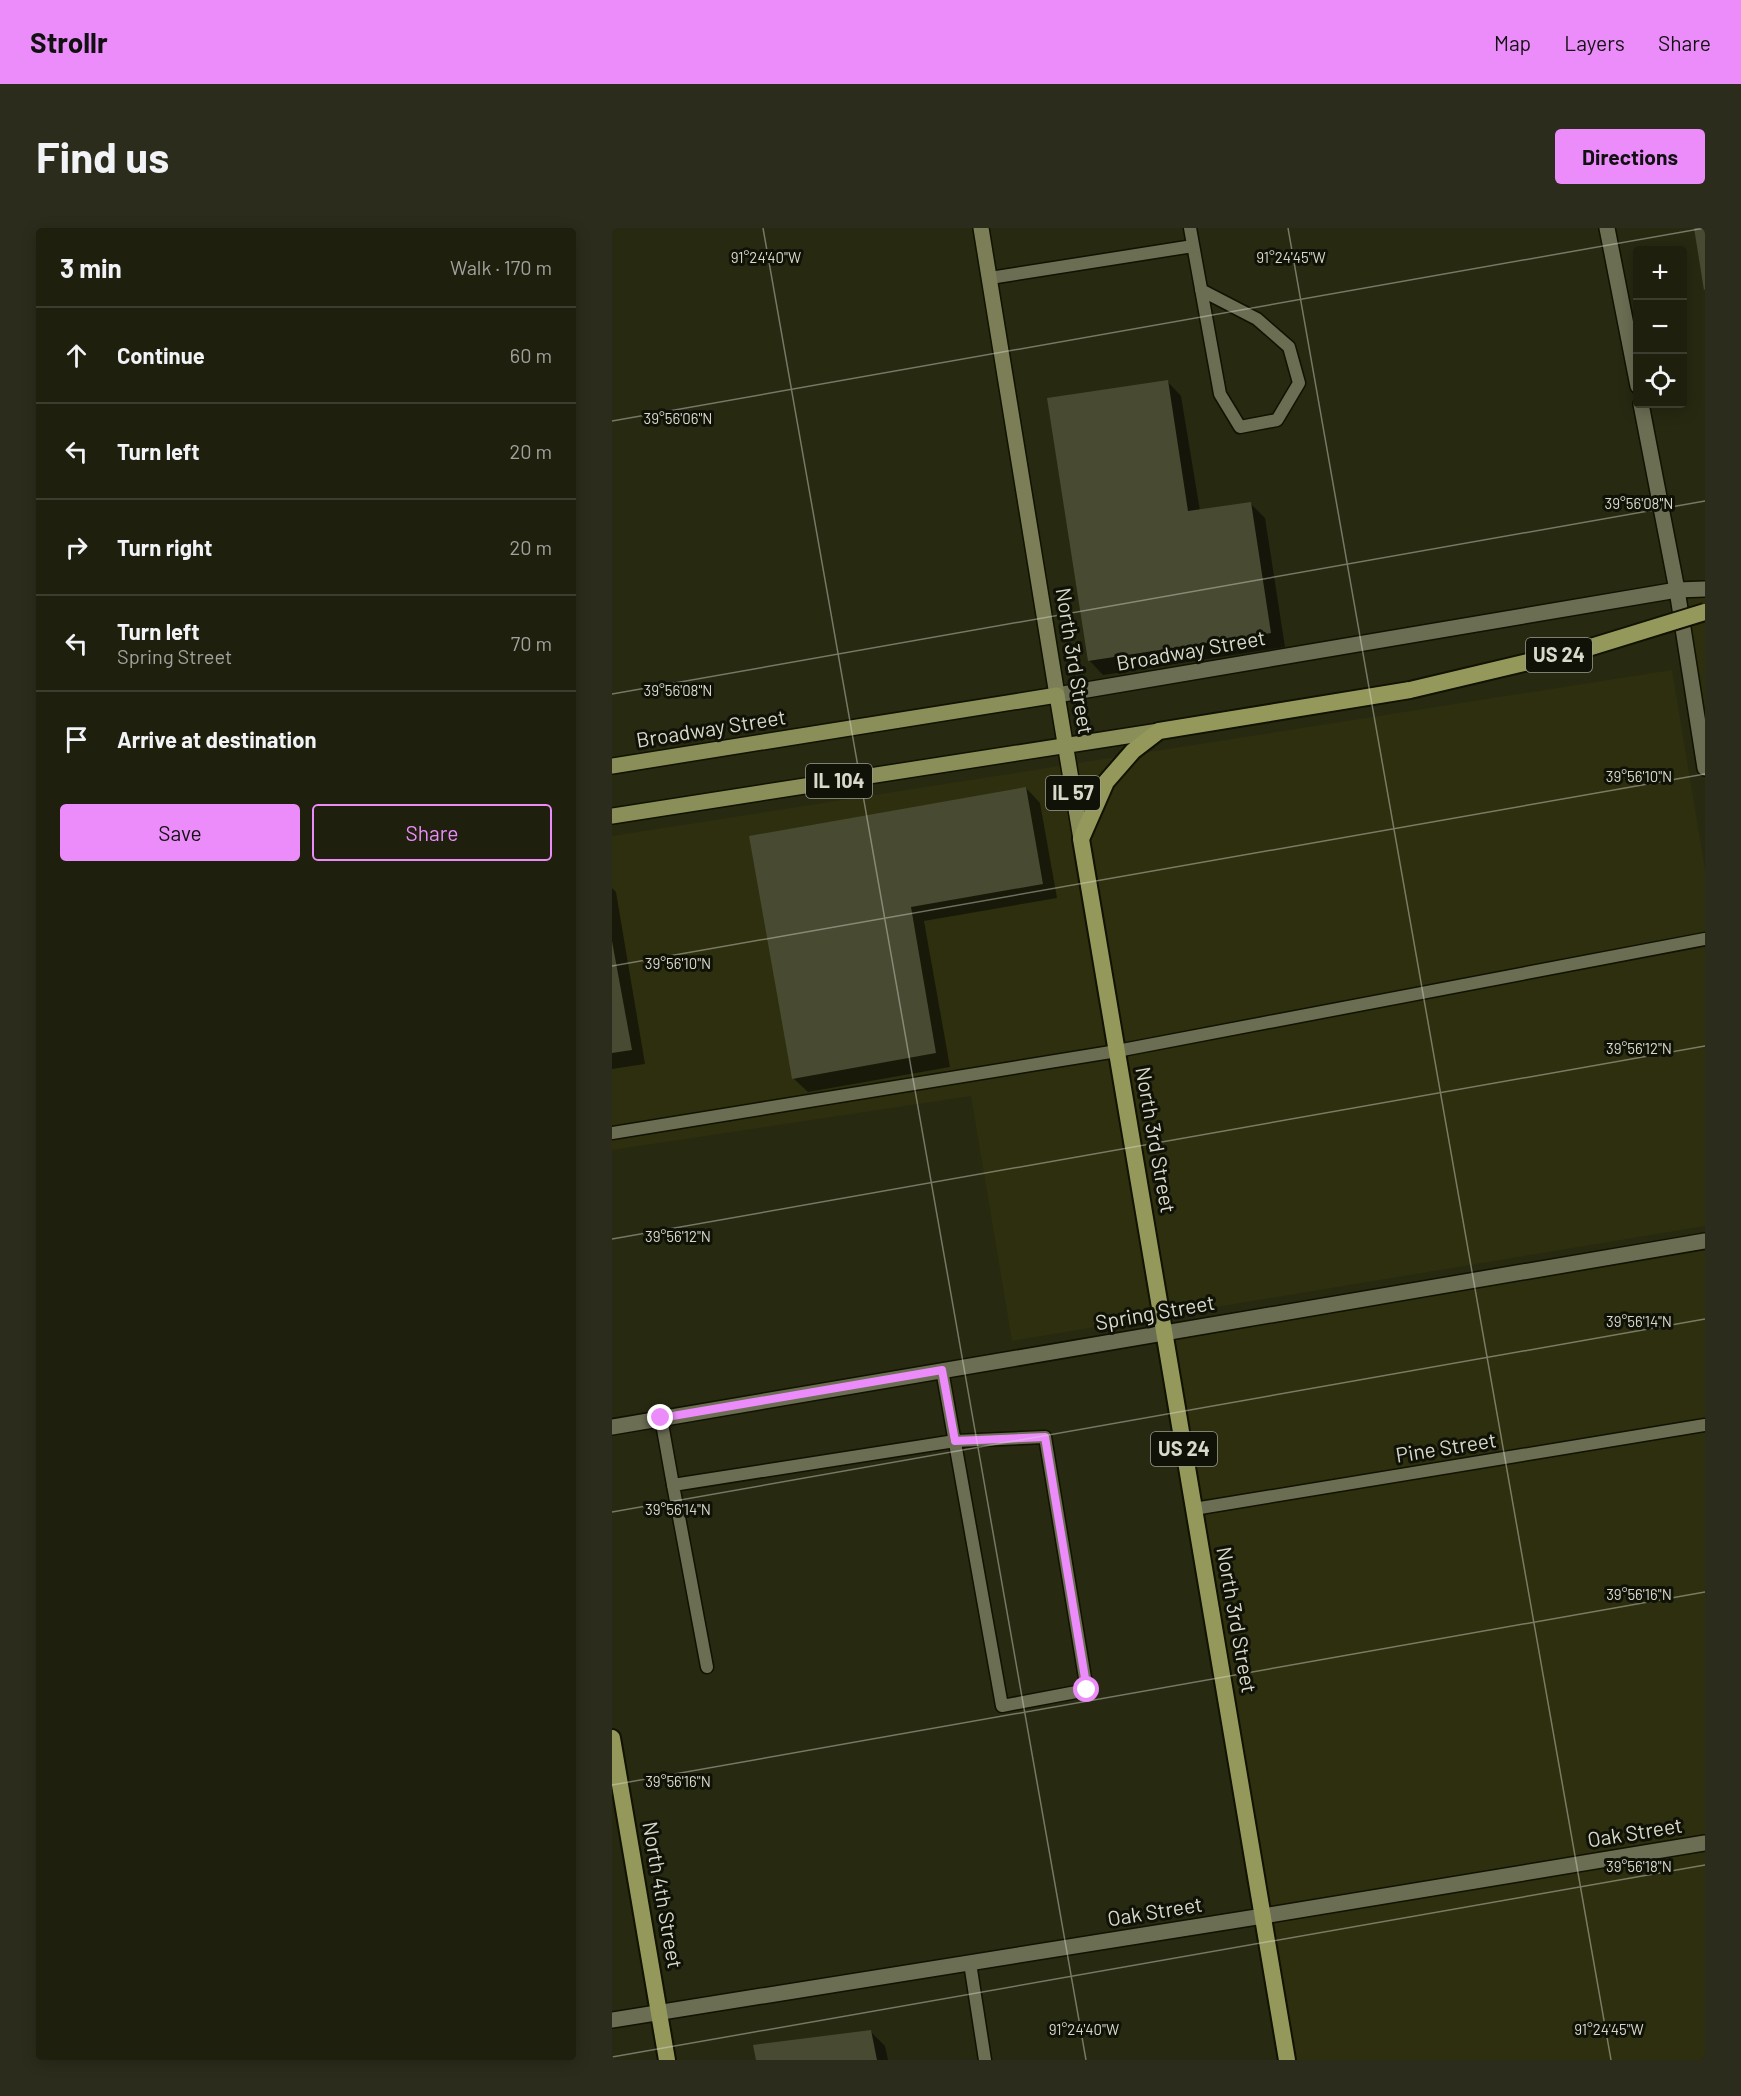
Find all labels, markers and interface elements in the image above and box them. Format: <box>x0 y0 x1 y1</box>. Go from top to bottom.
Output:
text: Strollr <box>30 25 108 59</box>
text: Map <box>1494 30 1531 55</box>
text: Layers <box>1564 30 1625 55</box>
text: Share <box>1658 30 1711 55</box>
button: Directions <box>1555 129 1705 184</box>
text: Find us <box>36 131 169 181</box>
map controls <box>1633 246 1687 408</box>
button: + <box>1633 246 1687 300</box>
text: 91°24'40"W <box>731 248 801 266</box>
text: 91°24'45"W <box>1256 248 1326 266</box>
text: 3 min <box>60 252 122 283</box>
text: Walk · 170 m <box>450 255 552 279</box>
button: − <box>1633 300 1687 354</box>
icon: ahead <box>60 339 93 372</box>
text: Continue <box>117 342 205 368</box>
text: 60 m <box>510 343 552 367</box>
button: locate <box>1633 354 1687 408</box>
text: 39°56'06"N <box>644 409 712 427</box>
icon: left <box>60 435 93 468</box>
text: Turn left <box>117 438 200 464</box>
text: 20 m <box>509 439 552 463</box>
text: 39°56'08"N <box>1604 494 1674 512</box>
icon: right <box>60 531 93 564</box>
text: Turn right <box>117 534 212 560</box>
text: 20 m <box>509 535 552 559</box>
street label: North 3rd Street <box>1052 586 1099 736</box>
text: Turn left <box>117 618 200 644</box>
street label: Broadway Street <box>1114 624 1267 675</box>
icon: left <box>60 627 93 660</box>
text: 70 m <box>511 631 552 655</box>
road number: US 24 <box>1526 638 1592 672</box>
text: Spring Street <box>117 644 232 668</box>
text: 39°56'08"N <box>643 681 713 699</box>
street label: Broadway Street <box>634 703 787 752</box>
icon: arrive <box>60 723 93 756</box>
text: Arrive at destination <box>117 726 316 752</box>
road number: IL 104 <box>806 764 872 798</box>
text: 39°56'10"N <box>1606 767 1672 785</box>
road number: IL 57 <box>1046 776 1100 810</box>
button: Save <box>60 804 300 861</box>
button: Share <box>312 804 552 861</box>
text: 39°56'10"N <box>645 954 711 972</box>
text: 39°56'12"N <box>1606 1039 1672 1057</box>
street label: North 3rd Street <box>1131 1065 1182 1215</box>
text: 39°56'12"N <box>645 1227 711 1245</box>
street label: Spring Street <box>1093 1289 1216 1334</box>
text: 39°56'14"N <box>1606 1312 1672 1330</box>
route end <box>647 1404 673 1430</box>
street label: Pine Street <box>1394 1426 1498 1467</box>
road number: US 24 <box>1151 1432 1217 1466</box>
text: 39°56'14"N <box>645 1500 711 1518</box>
street label: North 3rd Street <box>1212 1545 1263 1695</box>
text: 39°56'16"N <box>1606 1585 1672 1603</box>
route start <box>1073 1676 1099 1702</box>
text: 39°56'16"N <box>645 1772 711 1790</box>
street label: Oak Street <box>1586 1812 1684 1851</box>
street label: North 4th Street <box>638 1819 689 1970</box>
text: 39°56'18"N <box>1606 1857 1672 1875</box>
street label: Oak Street <box>1106 1891 1204 1930</box>
text: 91°24'40"W <box>1049 2020 1119 2038</box>
text: 91°24'45"W <box>1574 2020 1644 2038</box>

